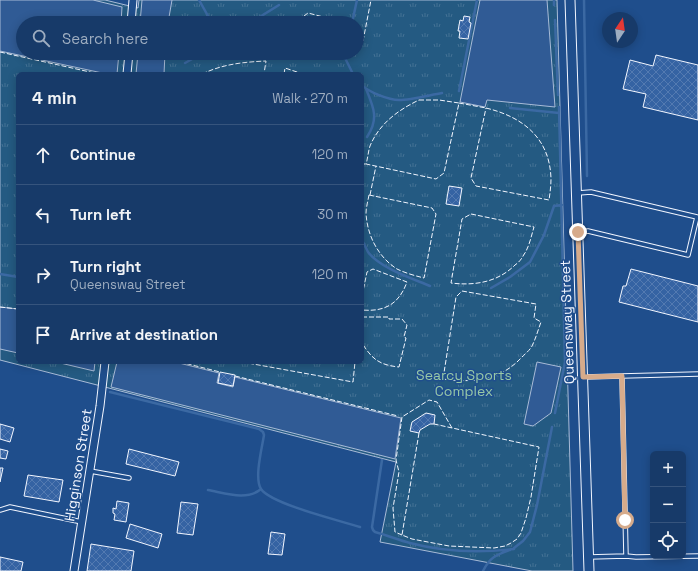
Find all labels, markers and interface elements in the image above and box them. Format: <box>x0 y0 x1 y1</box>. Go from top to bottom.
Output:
north arrow <box>602 12 638 48</box>
search box <box>16 16 364 60</box>
icon: search <box>30 27 52 49</box>
text: Search here <box>62 29 148 48</box>
text: 4 min <box>32 87 77 109</box>
text: Walk · 270 m <box>272 90 348 107</box>
icon: ahead <box>32 144 54 166</box>
text: Continue <box>70 145 136 164</box>
text: 120 m <box>312 146 348 163</box>
icon: left <box>32 204 54 226</box>
text: Turn left <box>70 205 132 224</box>
text: 30 m <box>317 206 348 223</box>
route end <box>569 223 587 241</box>
text: Turn right <box>70 257 141 276</box>
street label: Queensway Street <box>556 260 578 384</box>
icon: right <box>32 264 54 286</box>
text: 120 m <box>312 266 348 283</box>
text: Queensway Street <box>70 276 185 293</box>
icon: arrive <box>32 324 54 346</box>
text: Arrive at destination <box>70 325 218 344</box>
park label: Searcy Sports Complex <box>416 366 512 400</box>
street label: Higginson Street <box>60 407 96 523</box>
map controls <box>650 451 686 559</box>
button: + <box>650 451 686 487</box>
button: − <box>650 487 686 523</box>
route start <box>616 511 634 529</box>
button: locate <box>650 523 686 559</box>

